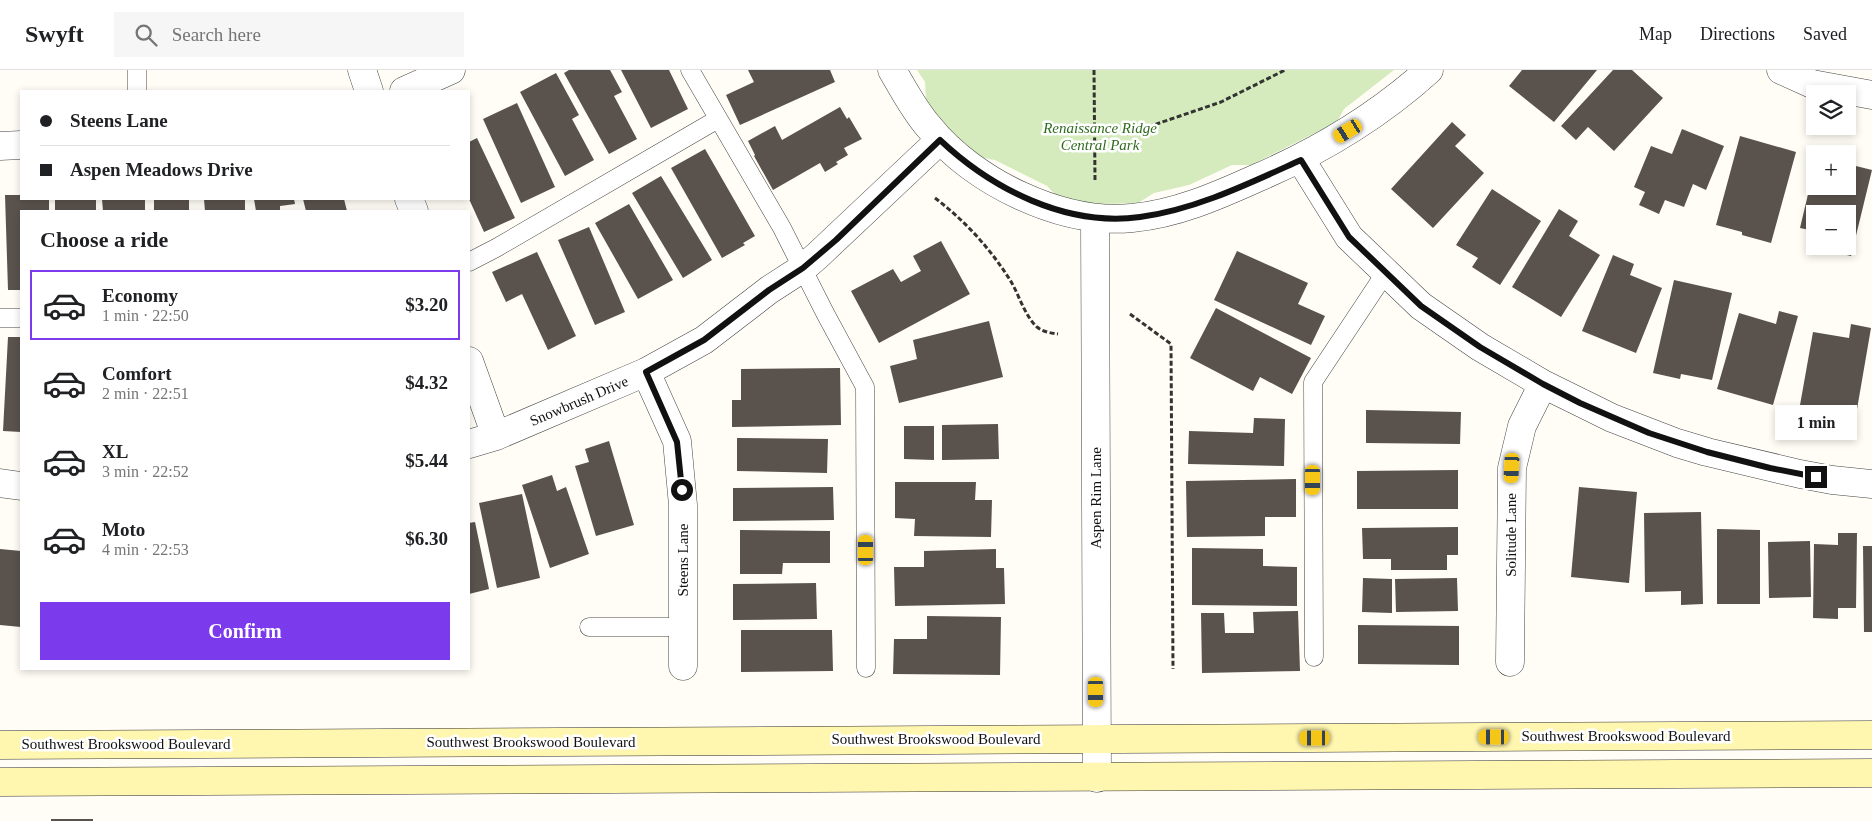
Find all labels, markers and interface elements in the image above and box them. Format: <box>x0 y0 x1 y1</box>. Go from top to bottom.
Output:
search box <box>114 12 464 57</box>
text: Swyft <box>25 21 84 47</box>
icon: search <box>132 21 160 49</box>
text: Search here <box>172 24 261 45</box>
text: Map <box>1639 24 1672 44</box>
text: Directions <box>1700 24 1775 44</box>
text: Saved <box>1803 24 1847 44</box>
map controls <box>1806 85 1856 255</box>
button: layers <box>1806 85 1856 135</box>
text: Steens Lane <box>70 110 168 131</box>
car <box>1331 117 1364 145</box>
park label: Renaissance Ridge Central Park <box>1042 120 1157 153</box>
button: + <box>1806 145 1856 195</box>
text: Aspen Meadows Drive <box>70 159 253 180</box>
button: − <box>1806 205 1856 255</box>
text: Choose a ride <box>40 227 168 252</box>
icon: car <box>42 283 87 328</box>
text: Economy <box>102 285 178 306</box>
text: $3.20 <box>405 294 448 315</box>
text: 1 min · 22:50 <box>102 307 189 324</box>
icon: car <box>42 361 87 406</box>
text: Comfort <box>102 363 172 384</box>
text: $4.32 <box>405 372 448 393</box>
street label: Snowbrush Drive <box>527 373 631 429</box>
text: 2 min · 22:51 <box>102 385 189 402</box>
callout: 1 min <box>1775 404 1857 440</box>
text: 1 min <box>1797 414 1835 431</box>
icon: car <box>42 439 87 484</box>
text: XL <box>102 441 128 462</box>
street label: Aspen Rim Lane <box>1088 447 1104 549</box>
text: $5.44 <box>405 450 448 471</box>
car <box>1503 453 1520 483</box>
text: 3 min · 22:52 <box>102 463 189 480</box>
car <box>1305 465 1320 495</box>
route end <box>1805 466 1827 488</box>
route start <box>671 479 693 501</box>
street label: Solitude Lane <box>1503 493 1519 577</box>
icon: car <box>42 517 87 562</box>
text: Moto <box>102 519 145 540</box>
street label: Steens Lane <box>675 523 691 596</box>
text: $6.30 <box>405 528 448 549</box>
car <box>858 535 873 565</box>
text: 4 min · 22:53 <box>102 541 189 558</box>
button: Confirm <box>40 602 450 660</box>
car <box>1088 677 1103 707</box>
street label: Southwest Brookswood Boulevard <box>1521 728 1731 744</box>
car <box>1479 730 1509 745</box>
street label: Southwest Brookswood Boulevard <box>831 731 1041 747</box>
car <box>1300 731 1330 746</box>
street label: Southwest Brookswood Boulevard <box>426 734 636 750</box>
street label: Southwest Brookswood Boulevard <box>21 736 231 752</box>

